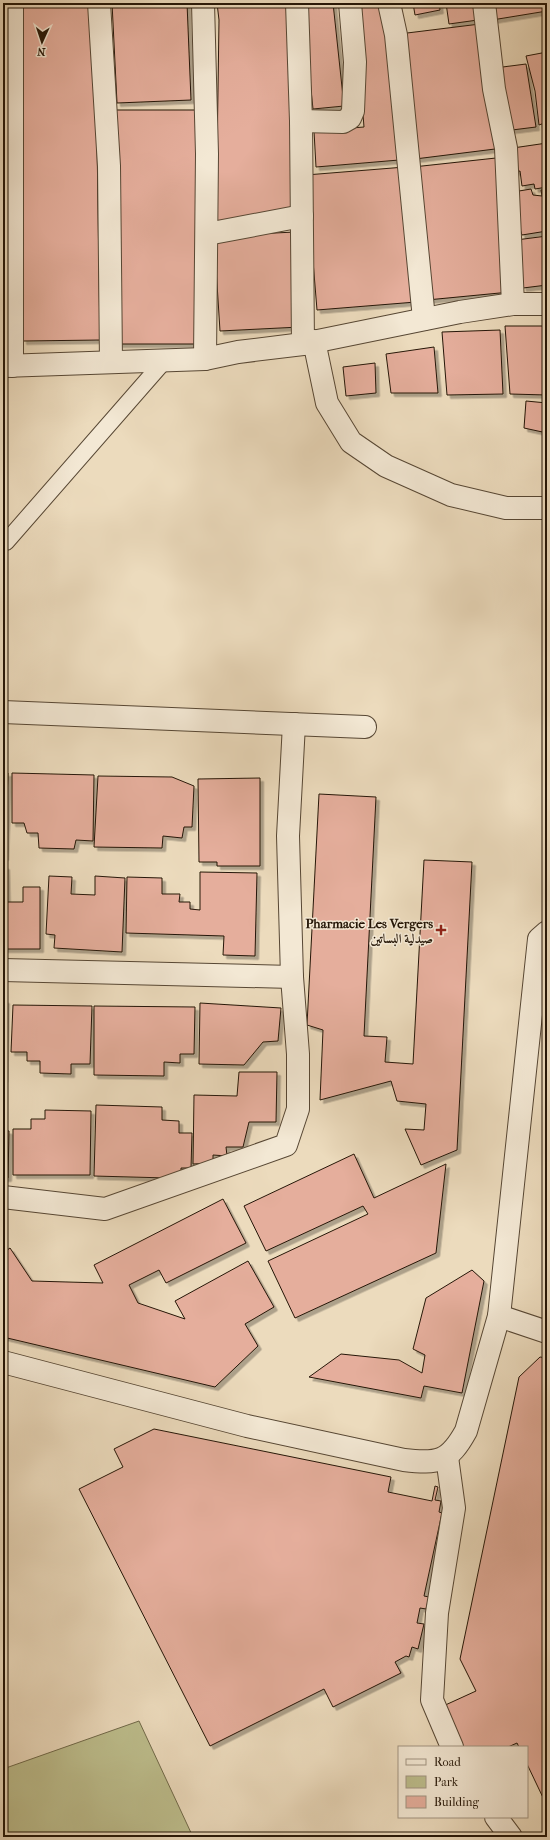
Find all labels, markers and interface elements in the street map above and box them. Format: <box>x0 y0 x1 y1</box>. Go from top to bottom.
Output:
north arrow <box>22 22 62 62</box>
text: N <box>36 45 46 58</box>
place label: Pharmacie Les Vergers صيدلية البساتين <box>306 916 433 947</box>
marker: Pharmacie Les Vergers صيدلية البساتين <box>436 925 446 935</box>
legend <box>398 1746 528 1818</box>
text: Road <box>434 1755 461 1769</box>
text: Park <box>434 1775 459 1789</box>
text: Building <box>434 1795 479 1809</box>

